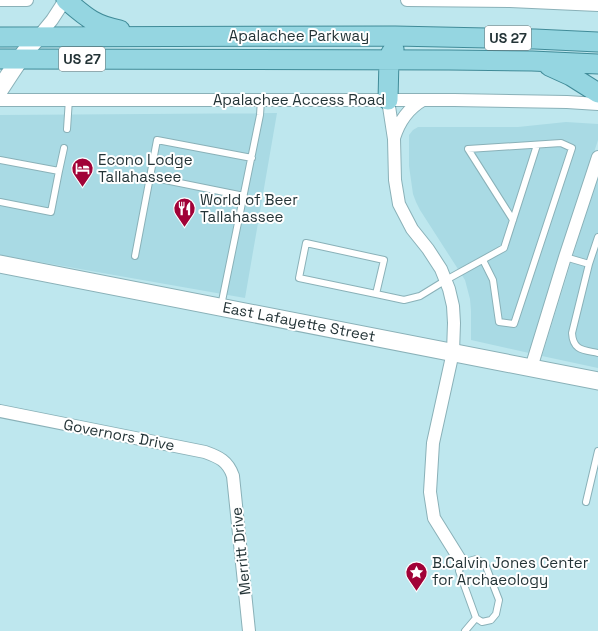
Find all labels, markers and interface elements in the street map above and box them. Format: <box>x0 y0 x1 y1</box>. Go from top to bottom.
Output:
street label: Apalachee Parkway <box>229 26 369 45</box>
road number: US 27 <box>485 26 531 50</box>
road number: US 27 <box>59 47 105 71</box>
street label: Apalachee Access Road <box>213 90 385 109</box>
place label: Econo Lodge Tallahassee <box>98 150 193 186</box>
hotel icon: Econo Lodge Tallahassee <box>70 156 96 189</box>
place label: World of Beer Tallahassee <box>200 190 298 226</box>
restaurant icon: World of Beer Tallahassee <box>171 196 197 229</box>
street label: East Lafayette Street <box>221 297 377 346</box>
street label: Governors Drive <box>62 414 176 455</box>
street label: Merritt Drive <box>226 506 255 596</box>
place label: B.Calvin Jones Center for Archaeology <box>432 553 589 589</box>
place icon: B.Calvin Jones Center for Archaeology <box>404 559 430 592</box>

